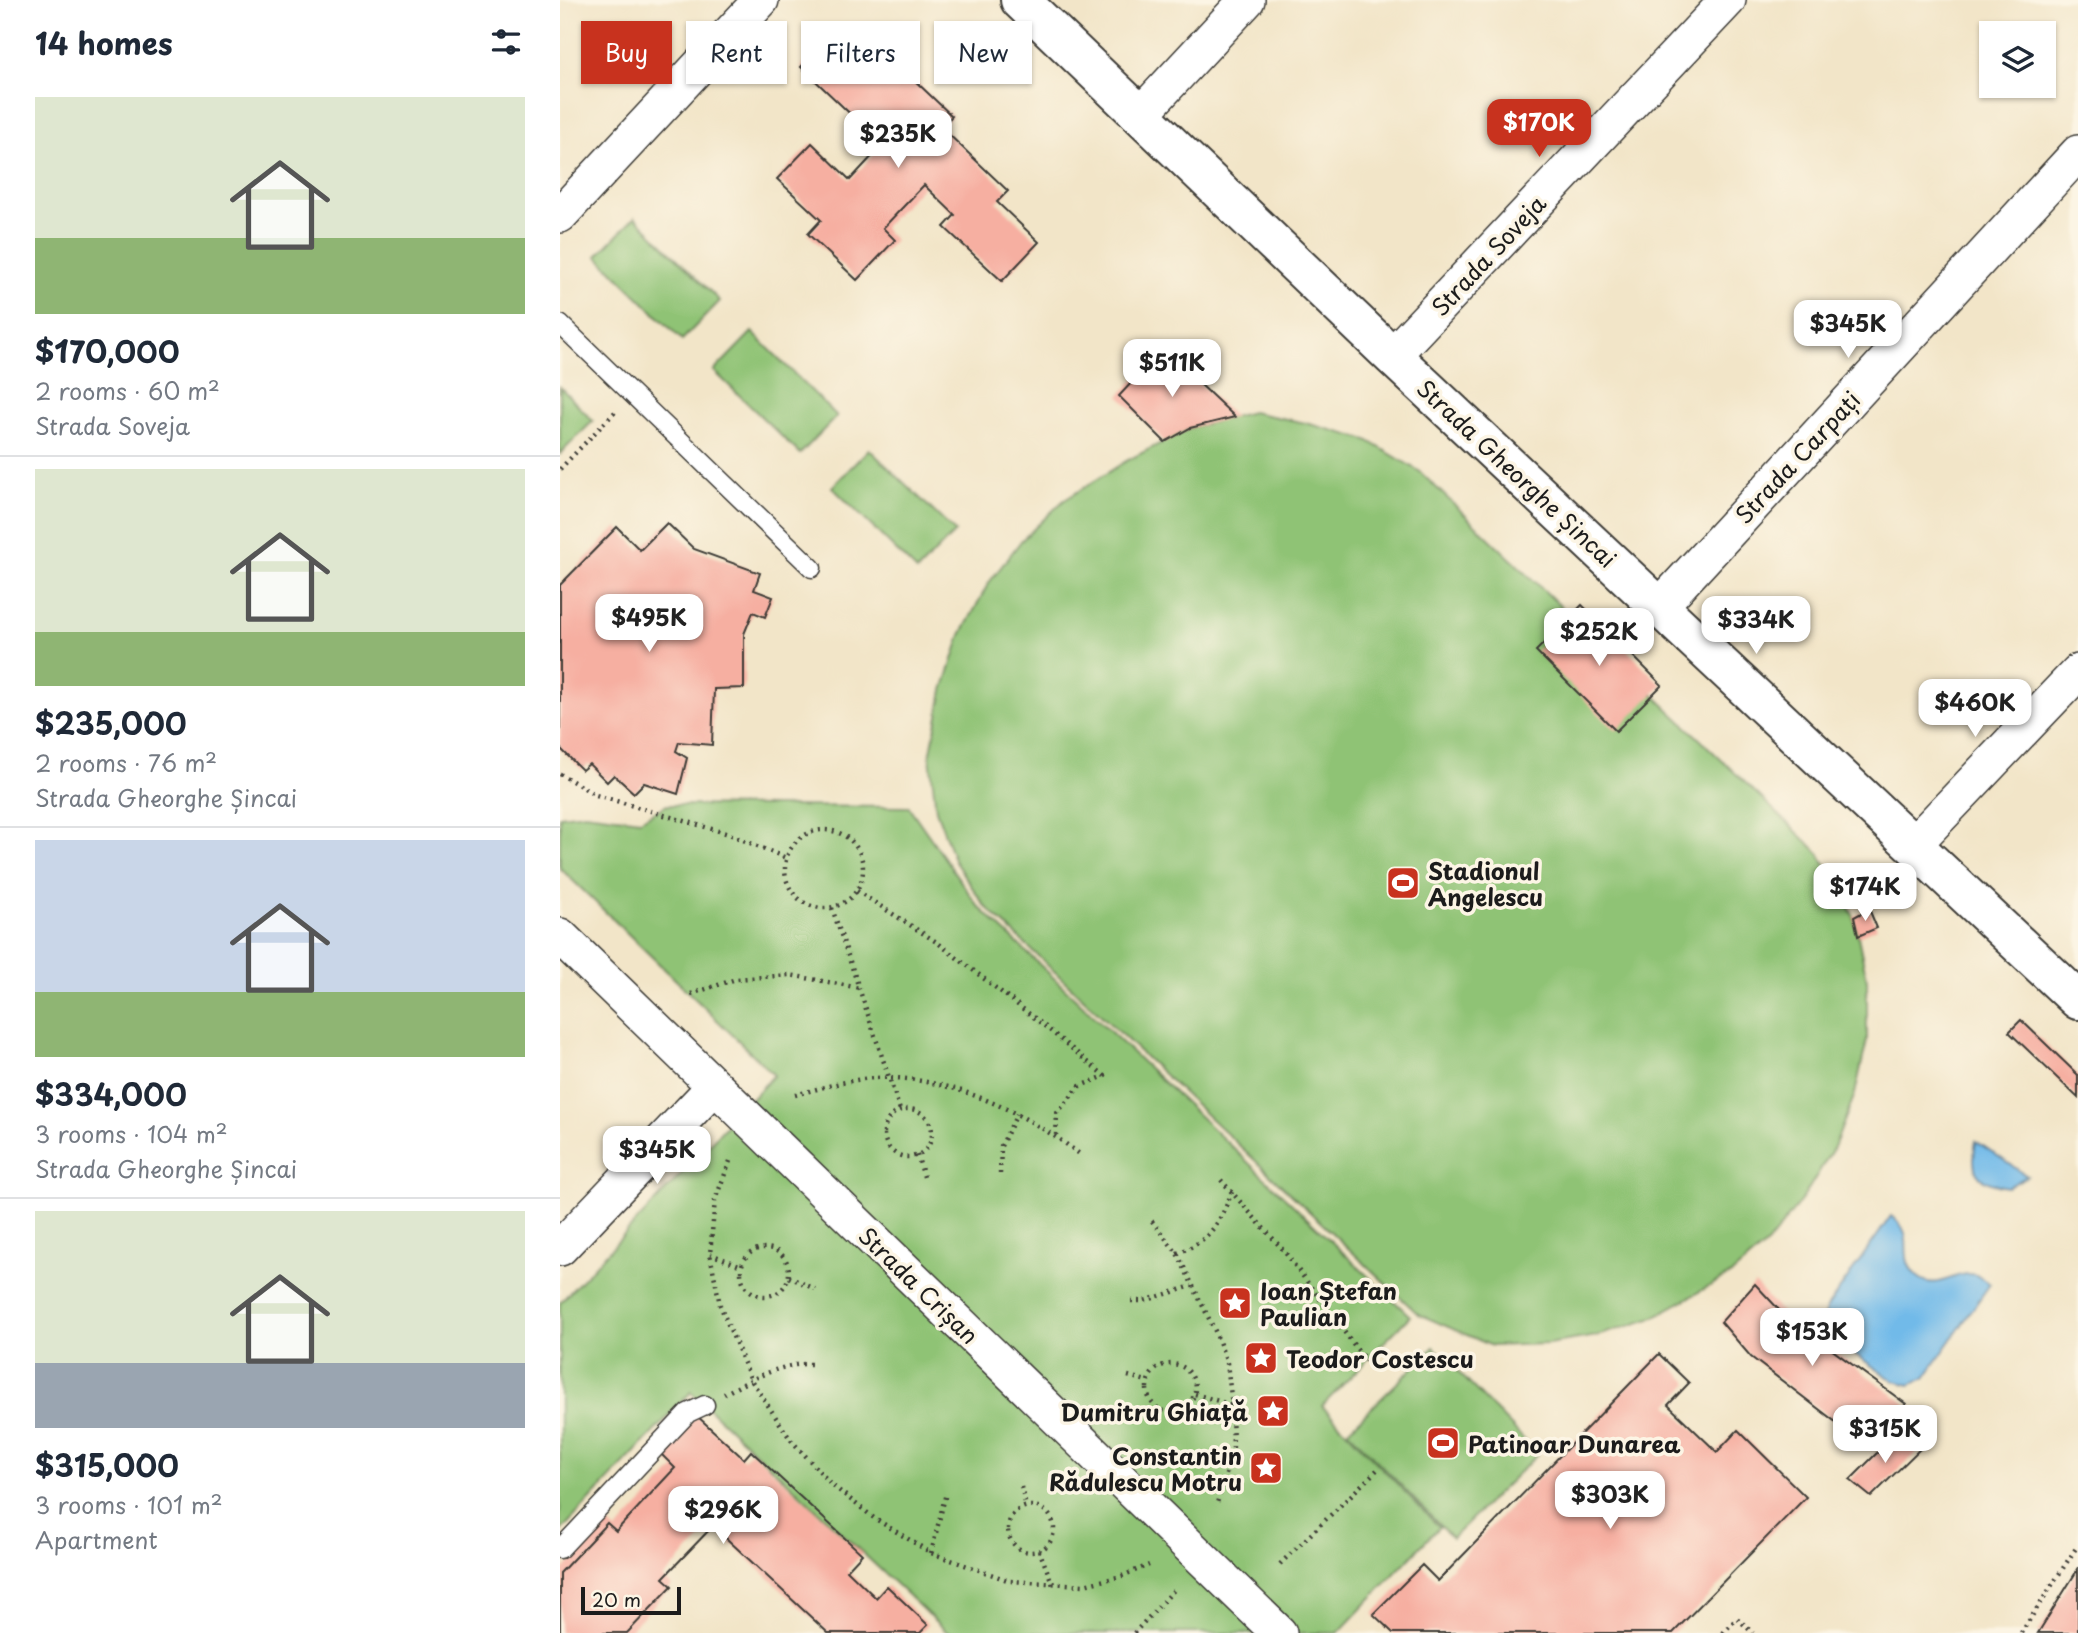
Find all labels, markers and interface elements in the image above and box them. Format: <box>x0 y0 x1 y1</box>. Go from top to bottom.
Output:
text: 14 homes <box>35 20 173 65</box>
chip: Buy <box>581 21 672 84</box>
chip: Rent <box>686 21 787 84</box>
chip: Filters <box>801 21 920 84</box>
chip: New <box>934 21 1032 84</box>
map controls <box>1979 21 2056 98</box>
button: layers <box>1979 21 2056 98</box>
icon: filters <box>487 23 525 61</box>
pin: $170K <box>1490 100 1588 159</box>
text: $170K <box>1503 104 1575 139</box>
pin: $235K <box>849 110 947 170</box>
text: $235K <box>860 115 936 150</box>
icon: home <box>217 142 343 268</box>
street label: Strada Soveja <box>1422 186 1554 324</box>
pin: $345K <box>1799 300 1897 360</box>
text: $345K <box>1810 305 1886 340</box>
text: $170,000 <box>35 328 180 373</box>
pin: $511K <box>1123 340 1221 399</box>
text: $511K <box>1139 344 1205 379</box>
street label: Strada Gheorghe Șincai <box>1409 371 1625 575</box>
text: 2 rooms · 60 m² <box>35 373 220 408</box>
street label: Strada Carpați <box>1726 383 1868 531</box>
text: Strada Soveja <box>35 408 190 443</box>
icon: home <box>217 514 343 640</box>
pin: $495K <box>600 594 698 654</box>
pin: $334K <box>1707 596 1805 656</box>
text: $495K <box>611 599 687 634</box>
text: $334K <box>1717 601 1795 636</box>
pin: $252K <box>1550 608 1648 668</box>
text: $252K <box>1560 613 1638 648</box>
pin: $460K <box>1926 680 2024 739</box>
text: $460K <box>1934 684 2016 719</box>
text: $235,000 <box>35 700 187 745</box>
text: 2 rooms · 76 m² <box>35 745 217 780</box>
text: Strada Gheorghe Șincai <box>35 780 297 815</box>
place label: Stadionul Angelescu <box>1428 853 1543 914</box>
sports icon: Stadionul Angelescu <box>1384 864 1422 902</box>
pin: $174K <box>1816 864 1914 923</box>
text: $174K <box>1830 868 1900 903</box>
icon: home <box>217 885 343 1011</box>
text: $334,000 <box>35 1071 187 1116</box>
text: 3 rooms · 104 m² <box>35 1116 228 1151</box>
pin: $345K <box>608 1126 706 1186</box>
text: $345K <box>619 1131 695 1166</box>
text: Strada Gheorghe Șincai <box>35 1151 297 1186</box>
street label: Strada Crișan <box>851 1218 987 1352</box>
icon: home <box>217 1256 343 1382</box>
place label: Ioan Ștefan Paulian <box>1260 1273 1397 1334</box>
place icon: Ioan Ștefan Paulian <box>1216 1284 1254 1322</box>
pin: $153K <box>1763 1308 1861 1368</box>
text: $153K <box>1776 1313 1848 1348</box>
place icon: Teodor Costescu <box>1242 1339 1280 1377</box>
place label: Teodor Costescu <box>1286 1341 1474 1376</box>
place icon: Dumitru Ghiață <box>1254 1392 1292 1430</box>
place label: Dumitru Ghiață <box>1061 1394 1248 1429</box>
pin: $315K <box>1836 1406 1934 1465</box>
text: $315K <box>1849 1410 1921 1445</box>
sports icon: Patinoar Dunarea <box>1424 1424 1462 1462</box>
place label: Patinoar Dunarea <box>1468 1426 1681 1461</box>
place label: Constantin Rădulescu Motru <box>1049 1438 1242 1499</box>
text: $315,000 <box>35 1442 179 1487</box>
place icon: Constantin Rădulescu Motru <box>1247 1449 1285 1487</box>
pin: $303K <box>1561 1472 1659 1531</box>
text: $303K <box>1571 1476 1649 1511</box>
pin: $296K <box>674 1486 772 1546</box>
text: 3 rooms · 101 m² <box>35 1487 223 1522</box>
text: $296K <box>684 1491 762 1526</box>
text: Apartment <box>35 1522 158 1557</box>
scale bar <box>581 1584 681 1616</box>
text: 20 m <box>592 1585 641 1613</box>

